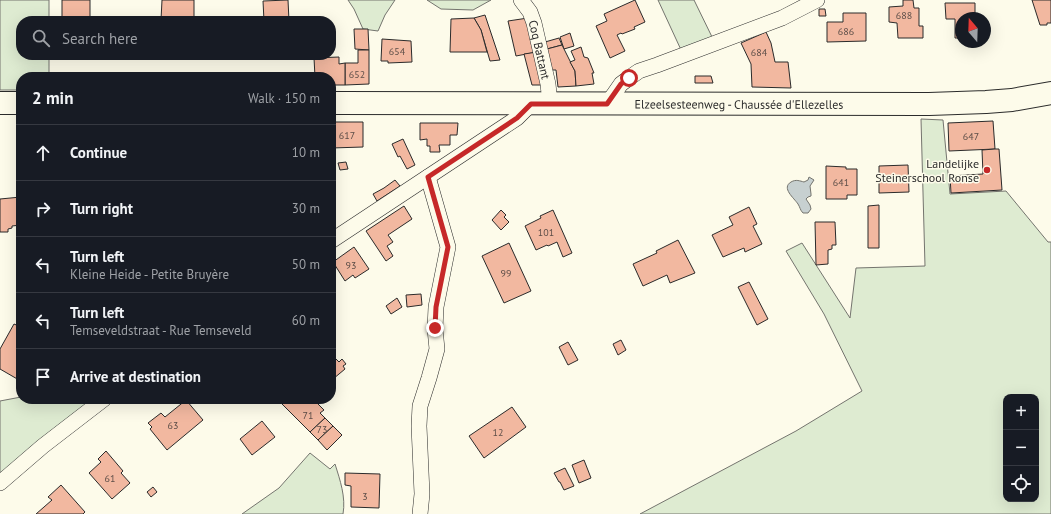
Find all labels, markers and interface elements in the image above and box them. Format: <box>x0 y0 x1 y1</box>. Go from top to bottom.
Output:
house number: 688 <box>896 9 912 22</box>
north arrow <box>955 12 991 48</box>
search box <box>16 16 336 60</box>
street label: Coq Battant <box>526 19 554 81</box>
house number: 686 <box>838 25 854 38</box>
icon: search <box>30 27 52 49</box>
text: Search here <box>62 29 138 48</box>
house number: 654 <box>389 45 406 58</box>
house number: 684 <box>751 46 768 59</box>
house number: 652 <box>349 68 365 81</box>
route start <box>620 69 638 87</box>
text: 2 min <box>32 87 73 109</box>
text: Walk · 150 m <box>248 90 320 107</box>
street label: Elzeelsesteenweg - Chaussée d'Ellezelles <box>635 96 843 111</box>
house number: 617 <box>339 129 355 142</box>
house number: 647 <box>963 130 979 143</box>
icon: ahead <box>32 142 54 164</box>
text: Continue <box>70 143 127 162</box>
text: 10 m <box>292 144 320 161</box>
place label: Landelijke Steinerschool Ronse <box>875 156 979 185</box>
marker: Landelijke Steinerschool Ronse <box>982 165 992 175</box>
house number: 641 <box>833 176 849 189</box>
icon: right <box>32 198 54 220</box>
text: Turn right <box>70 199 133 218</box>
text: 30 m <box>292 200 320 217</box>
house number: 101 <box>538 226 554 239</box>
text: Turn left <box>70 247 124 266</box>
icon: left <box>32 254 54 276</box>
text: 50 m <box>292 256 320 273</box>
house number: 93 <box>346 259 356 272</box>
text: Kleine Heide - Petite Bruyère <box>70 266 229 283</box>
house number: 99 <box>501 267 511 280</box>
text: Turn left <box>70 303 124 322</box>
icon: left <box>32 310 54 332</box>
text: 60 m <box>292 312 320 329</box>
route end <box>426 319 444 337</box>
text: Temseveldstraat - Rue Temseveld <box>70 322 251 339</box>
icon: arrive <box>32 366 54 388</box>
text: Arrive at destination <box>70 367 201 386</box>
map controls <box>1003 394 1039 502</box>
button: + <box>1003 394 1039 430</box>
house number: 71 <box>303 409 313 422</box>
house number: 63 <box>168 419 178 432</box>
house number: 73 <box>317 423 327 436</box>
house number: 12 <box>493 426 503 439</box>
button: − <box>1003 430 1039 466</box>
button: locate <box>1003 466 1039 502</box>
house number: 61 <box>105 472 115 485</box>
house number: 3 <box>362 490 368 503</box>

